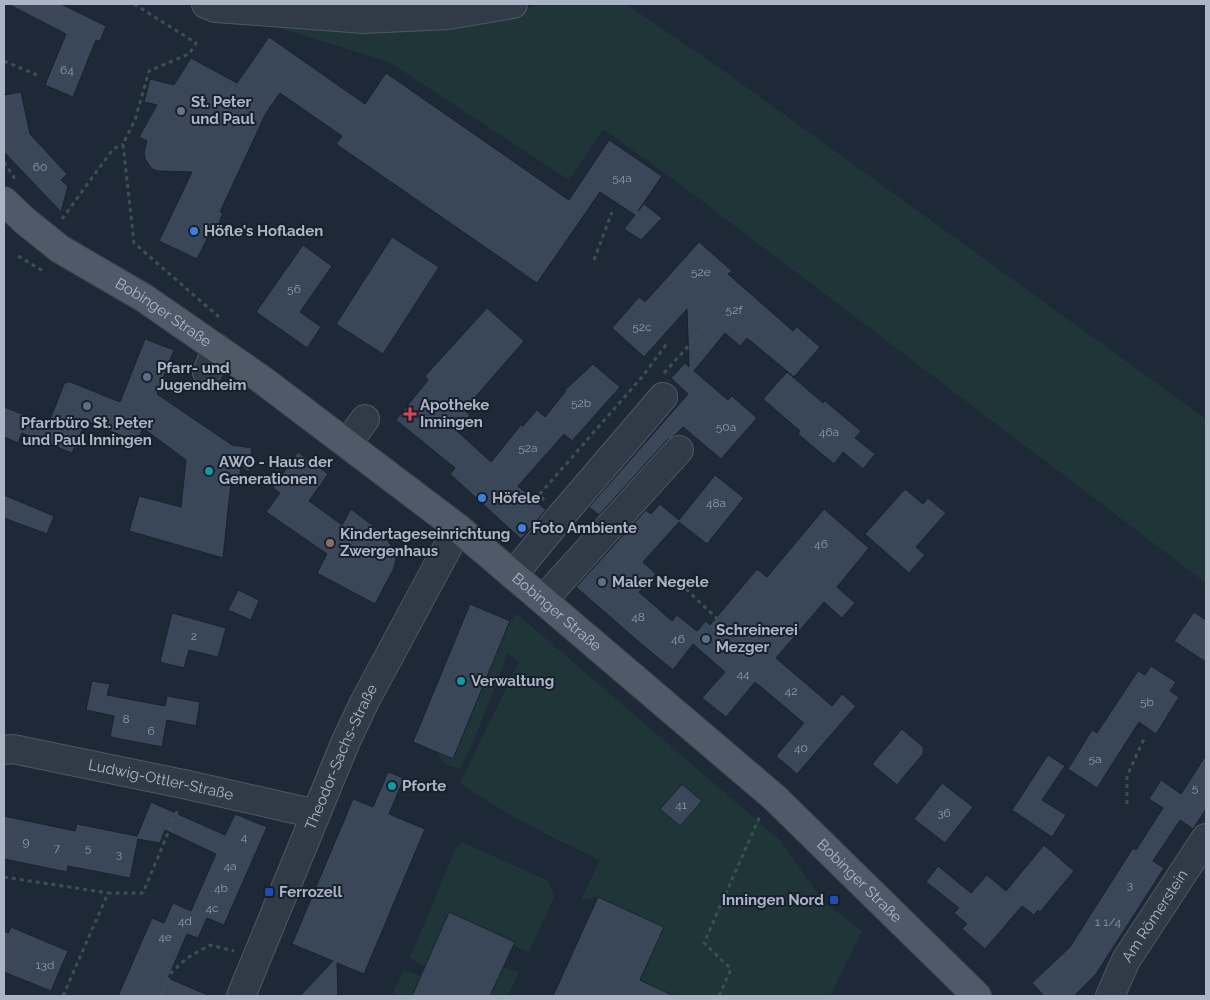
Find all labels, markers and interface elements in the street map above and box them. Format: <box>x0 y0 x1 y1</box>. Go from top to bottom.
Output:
house number: 64 <box>60 63 74 77</box>
place label: St. Peter und Paul <box>191 93 255 128</box>
marker: St. Peter und Paul <box>175 105 187 117</box>
house number: 60 <box>33 160 47 174</box>
house number: 54a <box>612 171 632 185</box>
place label: Höfle's Hofladen <box>204 222 323 240</box>
marker: Höfle's Hofladen <box>188 225 200 237</box>
house number: 52e <box>691 265 711 279</box>
street label: Bobinger Straße <box>112 274 215 351</box>
house number: 56 <box>287 282 301 296</box>
house number: 52f <box>726 303 743 317</box>
house number: 52c <box>632 320 652 334</box>
place label: Pfarr- und Jugendheim <box>157 359 247 394</box>
marker: Pfarr- und Jugendheim <box>141 371 153 383</box>
place label: Apotheke Inningen <box>420 396 489 431</box>
house number: 52b <box>571 396 591 410</box>
marker: Pfarrbüro St. Peter und Paul Inningen <box>81 400 93 412</box>
marker: Apotheke Inningen <box>404 408 416 420</box>
place label: Pfarrbüro St. Peter und Paul Inningen <box>21 414 153 449</box>
house number: 50a <box>716 420 736 434</box>
house number: 46a <box>819 425 839 439</box>
house number: 52a <box>518 441 538 455</box>
place label: AWO - Haus der Generationen <box>219 453 333 488</box>
marker: AWO - Haus der Generationen <box>203 465 215 477</box>
place label: Höfele <box>492 489 540 507</box>
marker: Höfele <box>476 492 488 504</box>
house number: 48a <box>706 496 726 510</box>
place label: Foto Ambiente <box>532 519 637 537</box>
marker: Foto Ambiente <box>516 522 528 534</box>
place label: Kindertageseinrichtung Zwergenhaus <box>340 525 510 560</box>
marker: Kindertageseinrichtung Zwergenhaus <box>324 537 336 549</box>
house number: 46 <box>814 537 828 551</box>
street label: Bobinger Straße <box>508 569 605 655</box>
place label: Maler Negele <box>612 573 709 591</box>
marker: Maler Negele <box>596 576 608 588</box>
house number: 48 <box>631 610 645 624</box>
place label: Schreinerei Mezger <box>716 621 798 656</box>
house number: 2 <box>191 629 197 643</box>
house number: 46 <box>671 632 685 646</box>
marker: Schreinerei Mezger <box>700 633 712 645</box>
house number: 44 <box>736 667 750 681</box>
place label: Verwaltung <box>471 672 554 690</box>
marker: Verwaltung <box>455 675 467 687</box>
street label: Theodor-Sachs-Straße <box>301 681 381 833</box>
house number: 42 <box>785 684 797 698</box>
house number: 5b <box>1140 695 1154 709</box>
house number: 8 <box>122 712 130 726</box>
house number: 6 <box>147 724 155 738</box>
house number: 40 <box>794 741 808 755</box>
house number: 5a <box>1088 752 1102 766</box>
street label: Ludwig-Ottler-Straße <box>87 756 235 804</box>
place label: Pforte <box>402 777 446 795</box>
marker: Pforte <box>386 780 398 792</box>
house number: 5 <box>1192 781 1199 795</box>
house number: 41 <box>675 798 687 812</box>
house number: 36 <box>937 806 951 820</box>
house number: 4 <box>241 830 248 844</box>
house number: 9 <box>22 835 30 849</box>
street label: Bobinger Straße <box>813 835 906 926</box>
house number: 7 <box>54 841 61 855</box>
house number: 5 <box>85 841 92 855</box>
house number: 3 <box>116 847 122 861</box>
house number: 4a <box>223 859 237 873</box>
street label: Am Römerstein <box>1118 866 1192 966</box>
house number: 3 <box>1127 878 1133 892</box>
house number: 4b <box>214 881 228 895</box>
place label: Ferrozell <box>279 883 343 901</box>
marker: Ferrozell <box>263 886 275 898</box>
place label: Inningen Nord <box>722 891 824 909</box>
marker: Inningen Nord <box>828 894 840 906</box>
house number: 4c <box>205 901 219 915</box>
house number: 4d <box>178 914 192 928</box>
house number: 1 1/4 <box>1095 915 1121 929</box>
house number: 4e <box>158 930 172 944</box>
house number: 13d <box>35 958 55 972</box>

